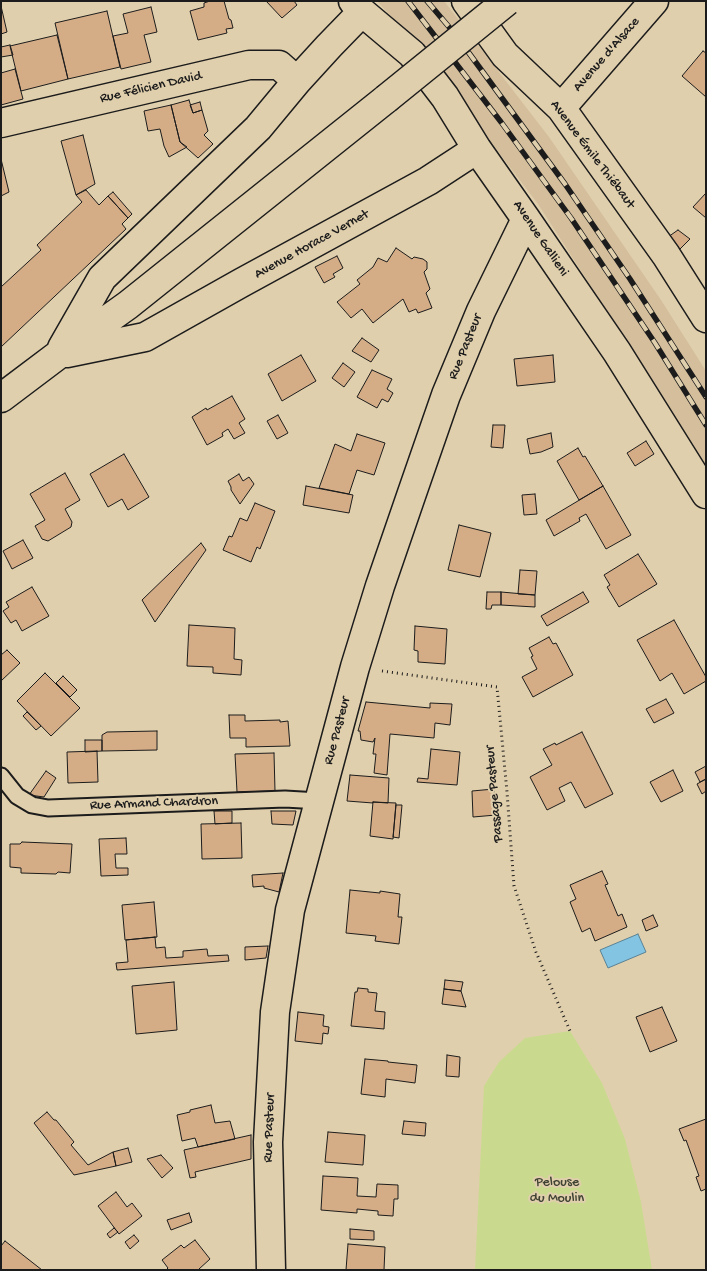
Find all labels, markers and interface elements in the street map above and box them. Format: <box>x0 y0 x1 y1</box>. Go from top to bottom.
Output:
street label: Avenue d'Alsace <box>570 14 644 96</box>
street label: Rue Félicien David <box>98 68 204 108</box>
street label: Avenue Émile Thiébaut <box>546 97 638 213</box>
street label: Avenue Gallieni <box>508 198 572 280</box>
street label: Avenue Horace Vernet <box>252 207 372 283</box>
street label: Rue Pasteur <box>445 312 487 382</box>
street label: Rue Pasteur <box>321 695 355 767</box>
street label: Passage Pasteur <box>482 745 508 843</box>
street label: Rue Armand Chardron <box>90 793 218 815</box>
street label: Rue Pasteur <box>260 1093 280 1163</box>
park label: Pelouse du Moulin <box>530 1175 584 1208</box>

